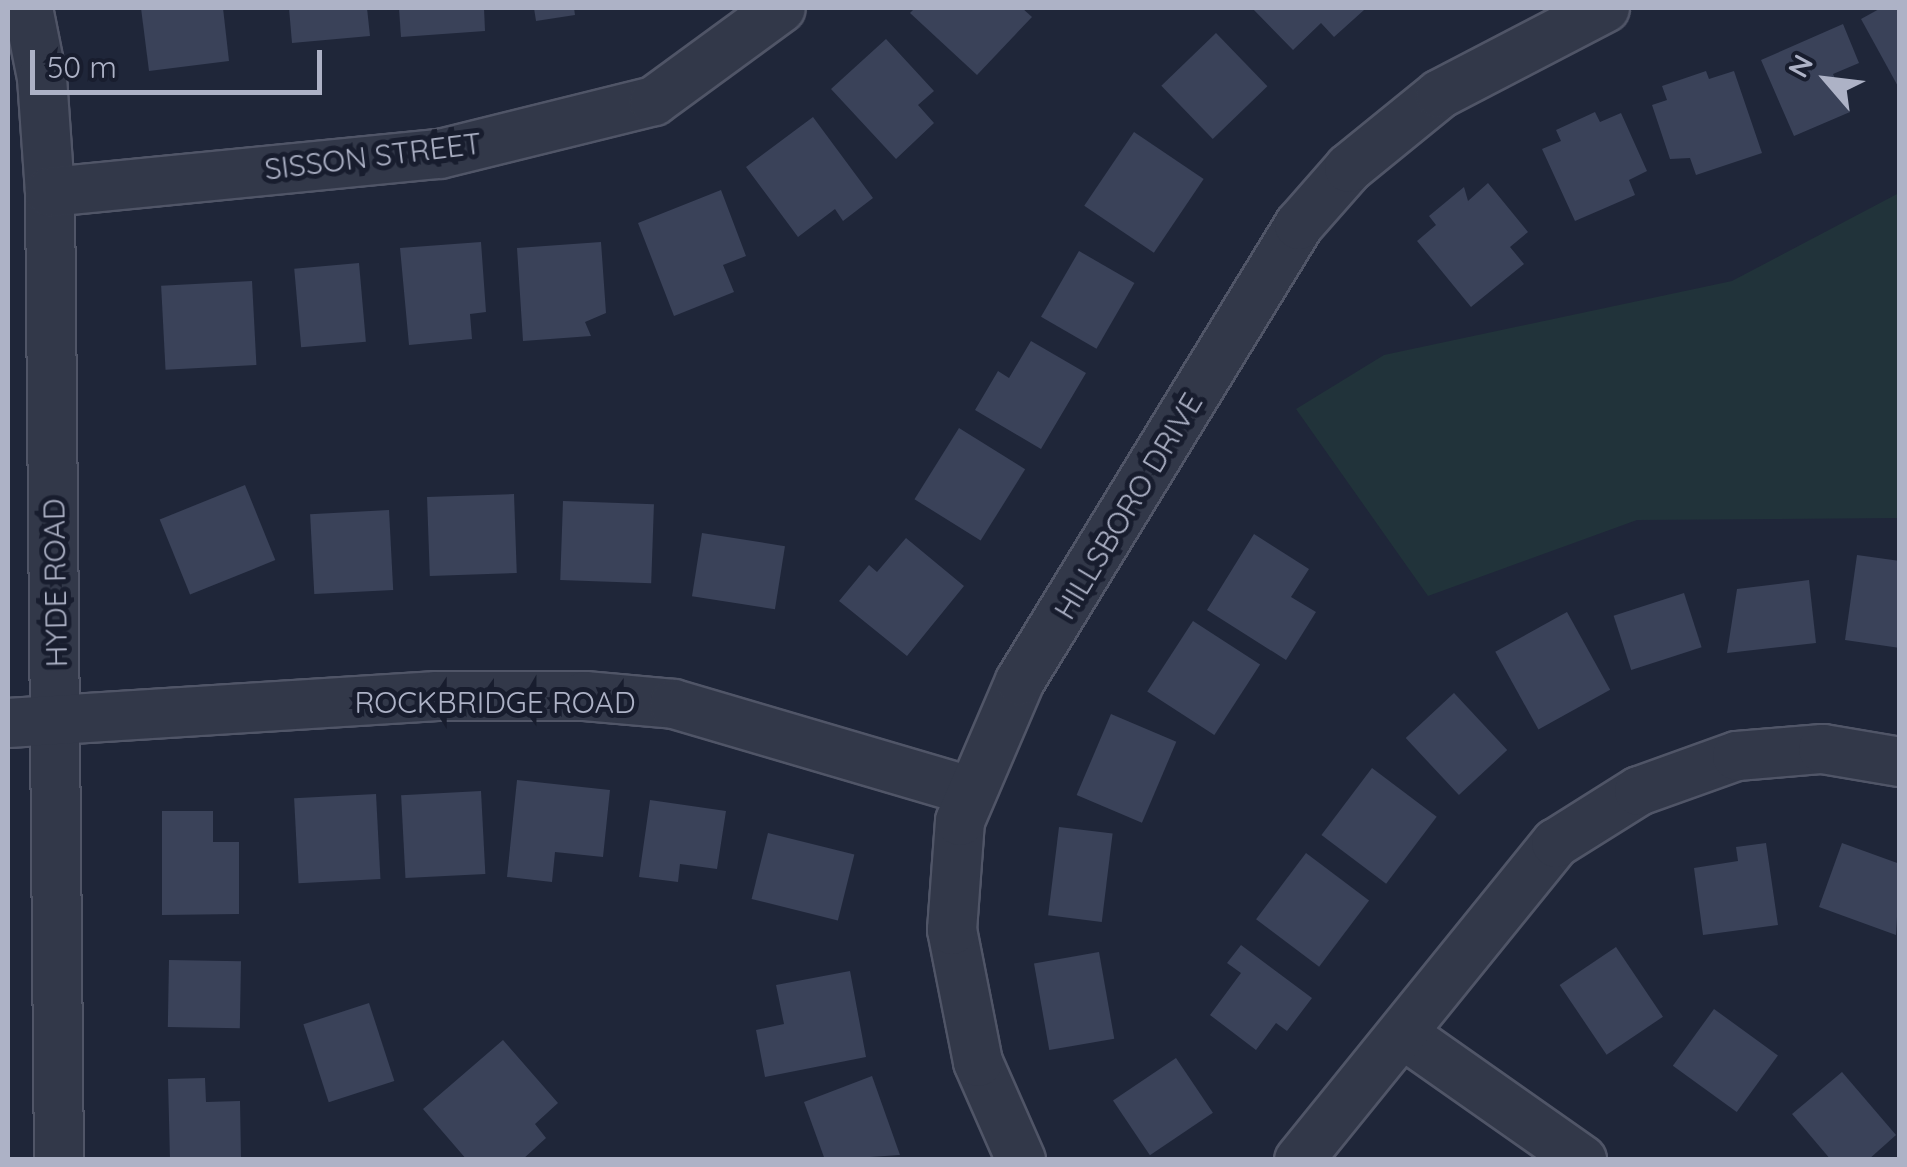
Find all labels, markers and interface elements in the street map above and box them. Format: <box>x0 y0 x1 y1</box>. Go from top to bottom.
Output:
scale bar <box>35 30 328 92</box>
north arrow <box>1777 30 1877 130</box>
text: 50 m <box>47 48 117 86</box>
text: N <box>1780 48 1820 83</box>
street label: SISSON STREET <box>262 125 484 187</box>
street label: HILLSBORO DRIVE <box>1046 386 1210 626</box>
street label: HYDE ROAD <box>36 498 74 668</box>
street label: ROCKBRIDGE ROAD <box>354 684 636 720</box>

